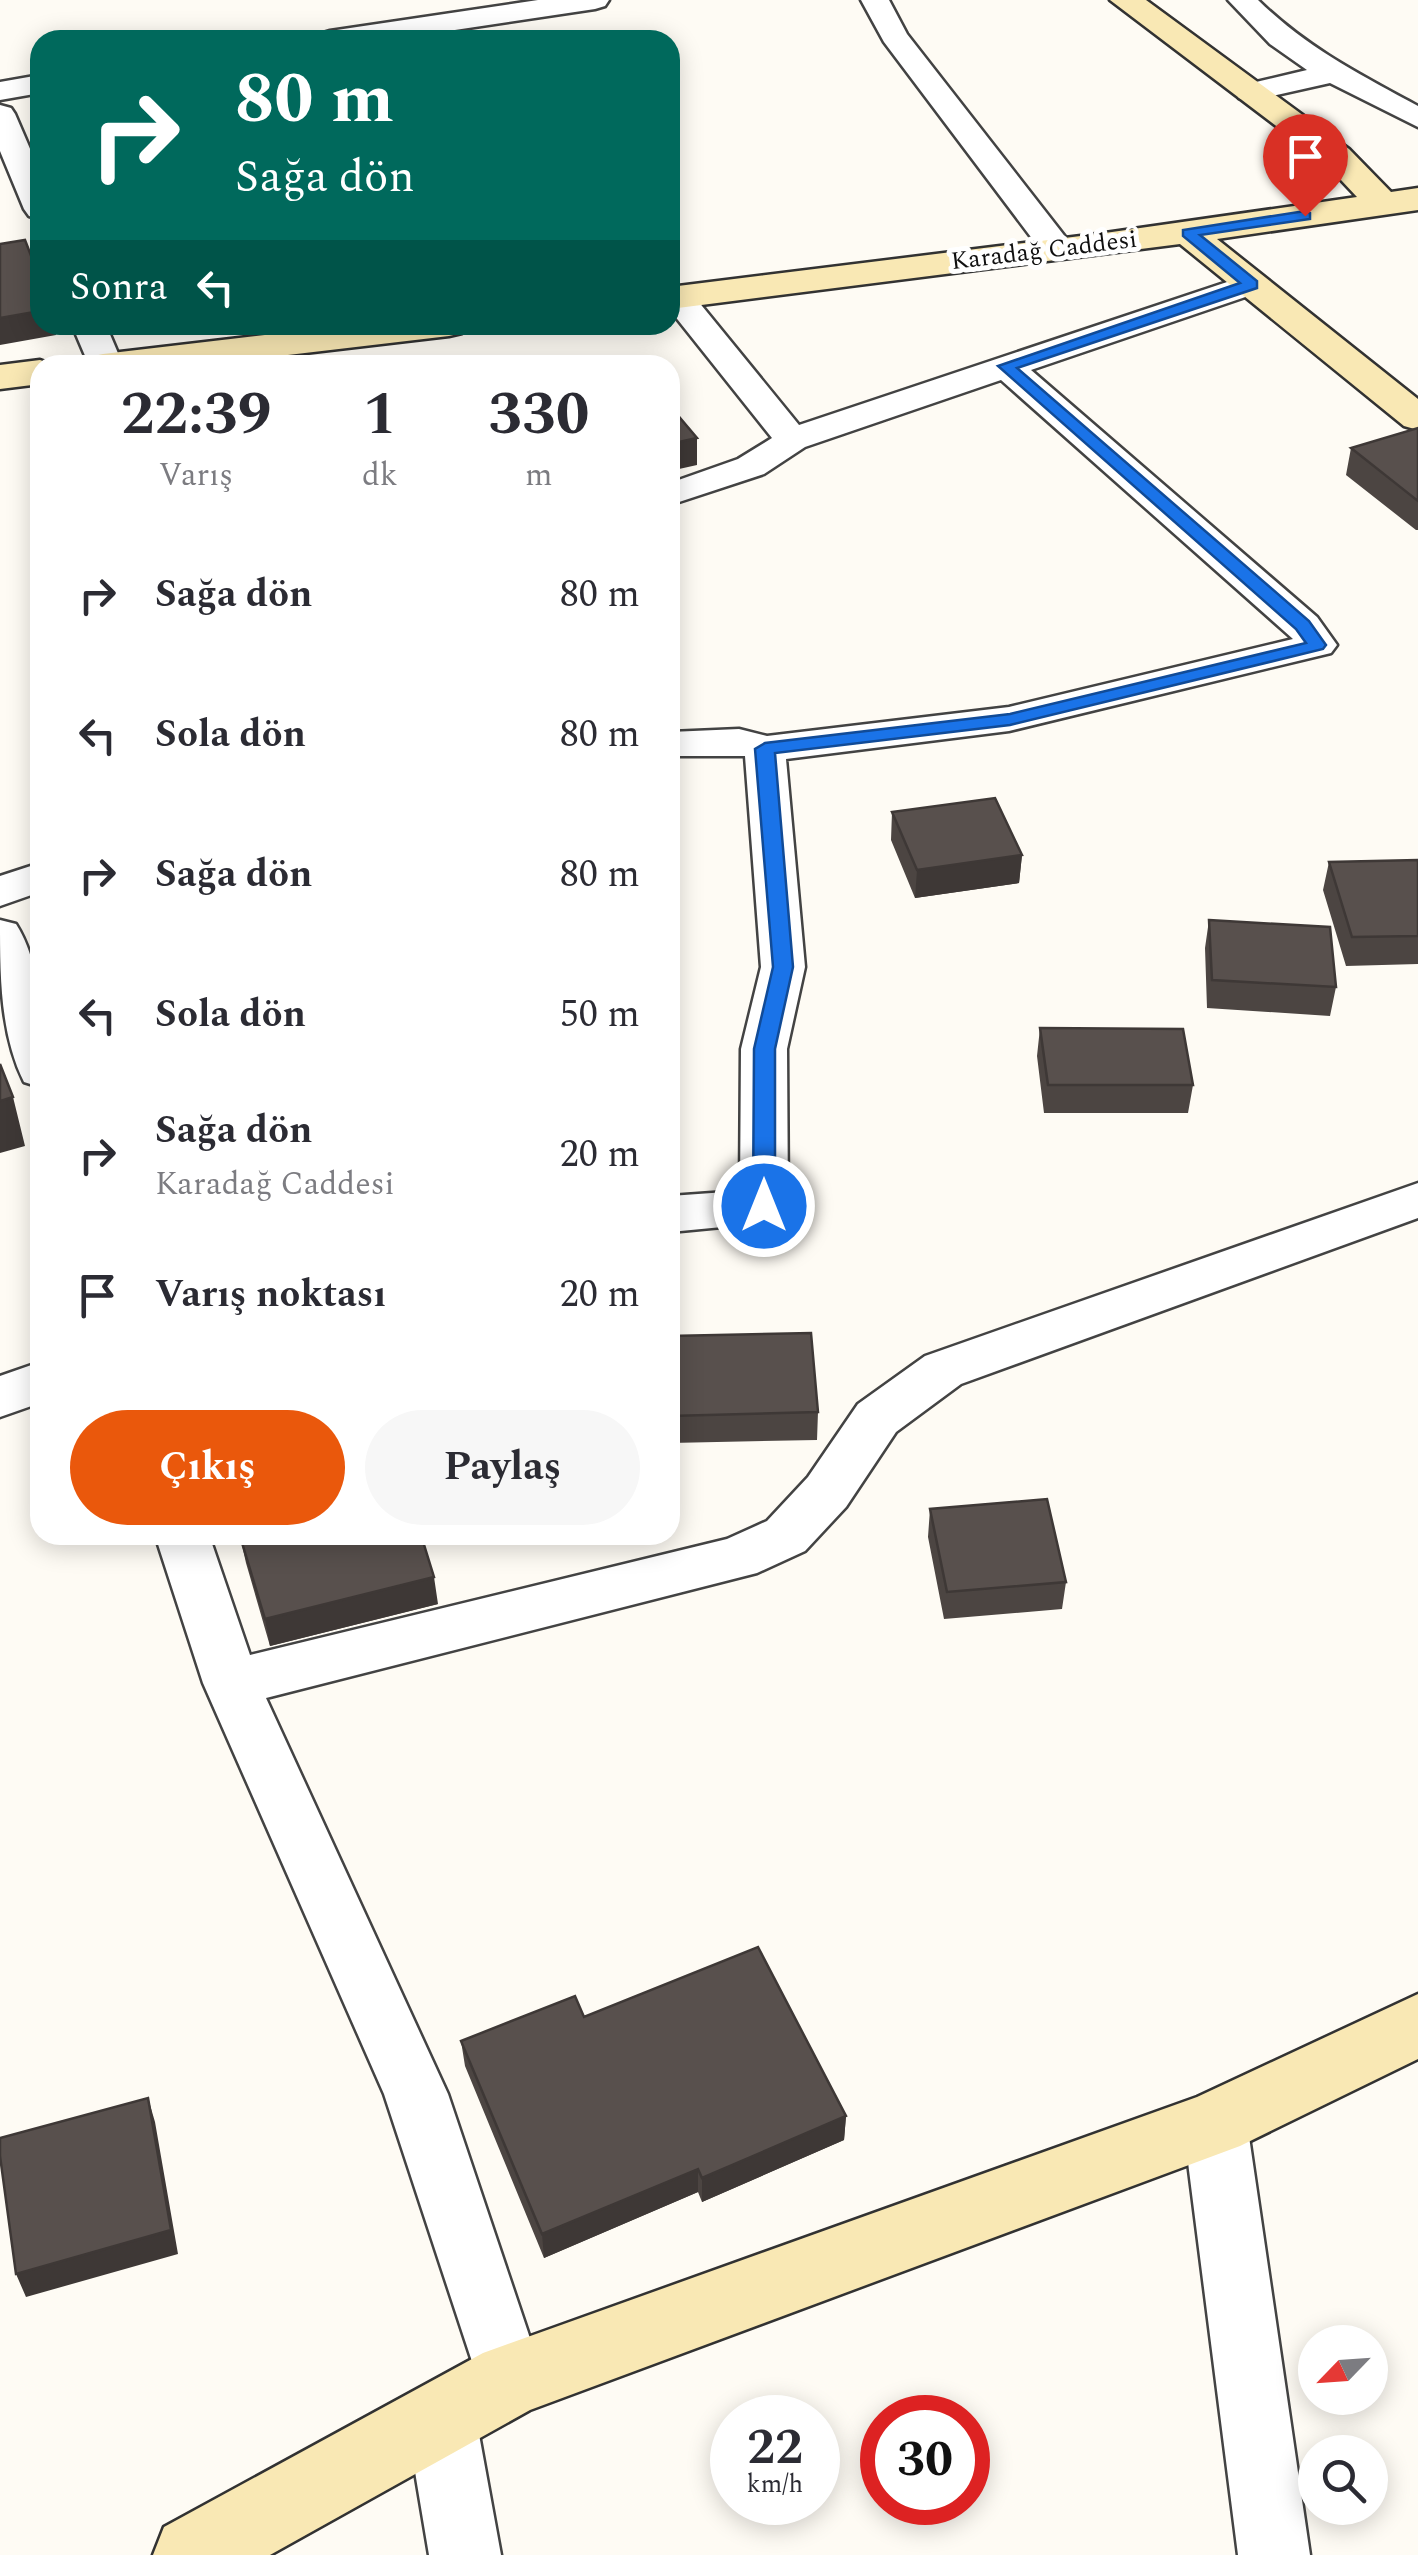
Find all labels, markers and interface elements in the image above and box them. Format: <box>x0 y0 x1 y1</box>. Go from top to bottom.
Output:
text: 80 m <box>235 47 394 153</box>
icon: right <box>70 70 200 200</box>
pin <box>1263 114 1348 217</box>
icon: arrive <box>1278 129 1333 184</box>
text: Sağa dön <box>235 143 415 212</box>
street label: Karadağ Caddesi <box>949 221 1139 281</box>
text: Sonra <box>70 259 168 317</box>
icon: left <box>188 260 243 315</box>
text: 22:39 <box>121 369 271 461</box>
text: 1 <box>363 369 397 461</box>
text: 330 <box>488 369 589 461</box>
text: Varış <box>159 451 233 500</box>
text: dk <box>362 451 398 500</box>
text: m <box>525 451 553 500</box>
text: Sağa dön <box>155 566 312 624</box>
text: 80 m <box>560 566 640 624</box>
icon: right <box>70 568 125 623</box>
text: Sola dön <box>155 706 306 764</box>
text: 80 m <box>560 706 640 764</box>
icon: left <box>70 708 125 763</box>
text: Sağa dön <box>155 846 312 904</box>
text: 80 m <box>560 846 640 904</box>
icon: right <box>70 848 125 903</box>
text: Sola dön <box>155 986 306 1044</box>
text: 50 m <box>560 986 640 1044</box>
icon: left <box>70 988 125 1043</box>
text: Sağa dön <box>155 1102 312 1160</box>
text: 20 m <box>560 1126 640 1184</box>
icon: right <box>70 1128 125 1183</box>
position arrow <box>712 1154 816 1258</box>
text: Karadağ Caddesi <box>155 1160 395 1209</box>
text: Varış noktası <box>155 1266 386 1324</box>
text: 20 m <box>560 1266 640 1324</box>
icon: arrive <box>70 1268 125 1323</box>
button: Çıkış <box>70 1410 345 1525</box>
button: Paylaş <box>365 1410 640 1525</box>
north arrow <box>1298 2325 1388 2415</box>
map controls <box>1298 2325 1388 2525</box>
speed limit sign: 30 <box>860 2395 990 2525</box>
text: 22 <box>747 2410 803 2486</box>
button: search <box>1298 2435 1388 2525</box>
text: km/h <box>747 2466 803 2504</box>

